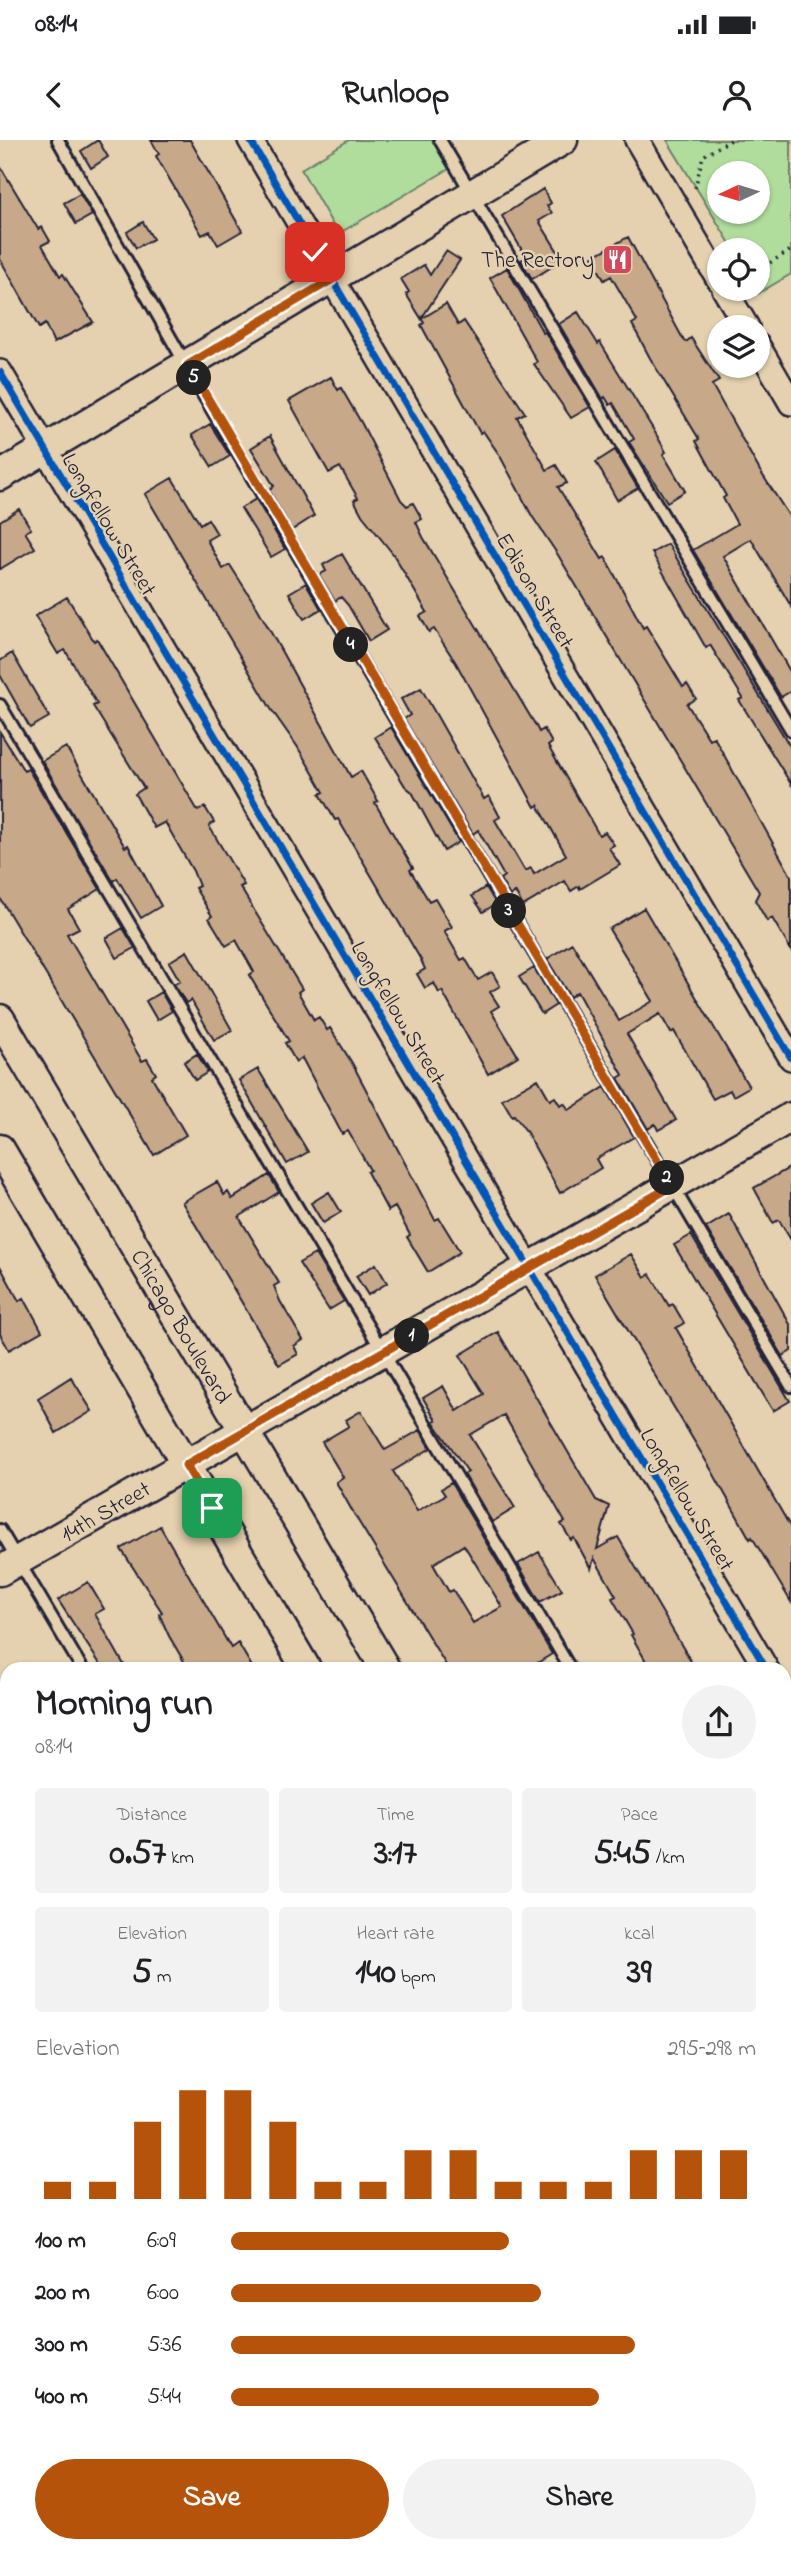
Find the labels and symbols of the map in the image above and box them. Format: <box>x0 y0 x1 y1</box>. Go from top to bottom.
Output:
north arrow <box>707 161 770 224</box>
pin <box>285 222 345 282</box>
restaurant icon: The Rectory <box>600 242 634 276</box>
place label: The Rectory <box>481 245 594 280</box>
pin: 5 <box>176 360 212 396</box>
street label: Longfellow Street <box>51 448 164 604</box>
street label: Edison Street <box>486 527 582 656</box>
pin: 4 <box>334 628 368 662</box>
pin: 3 <box>491 894 526 928</box>
street label: Longfellow Street <box>340 936 453 1092</box>
pin: 2 <box>650 1160 684 1196</box>
street label: Chicago Boulevard <box>121 1244 239 1411</box>
pin: 1 <box>394 1318 430 1354</box>
street label: Longfellow Street <box>629 1423 742 1579</box>
street label: 14th Street <box>55 1474 158 1552</box>
pin <box>182 1478 242 1538</box>

